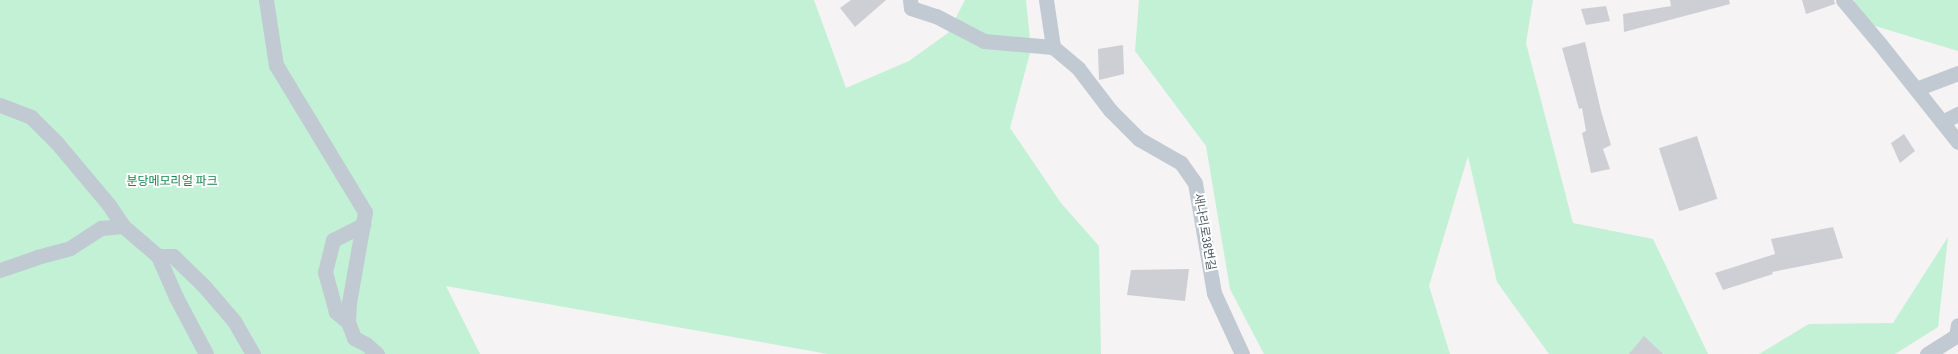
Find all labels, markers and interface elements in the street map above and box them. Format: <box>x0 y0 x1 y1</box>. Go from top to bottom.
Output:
park label: 분당메모리얼 파크 <box>126 175 218 189</box>
street label: 새나리로38번길 <box>1190 192 1218 272</box>

